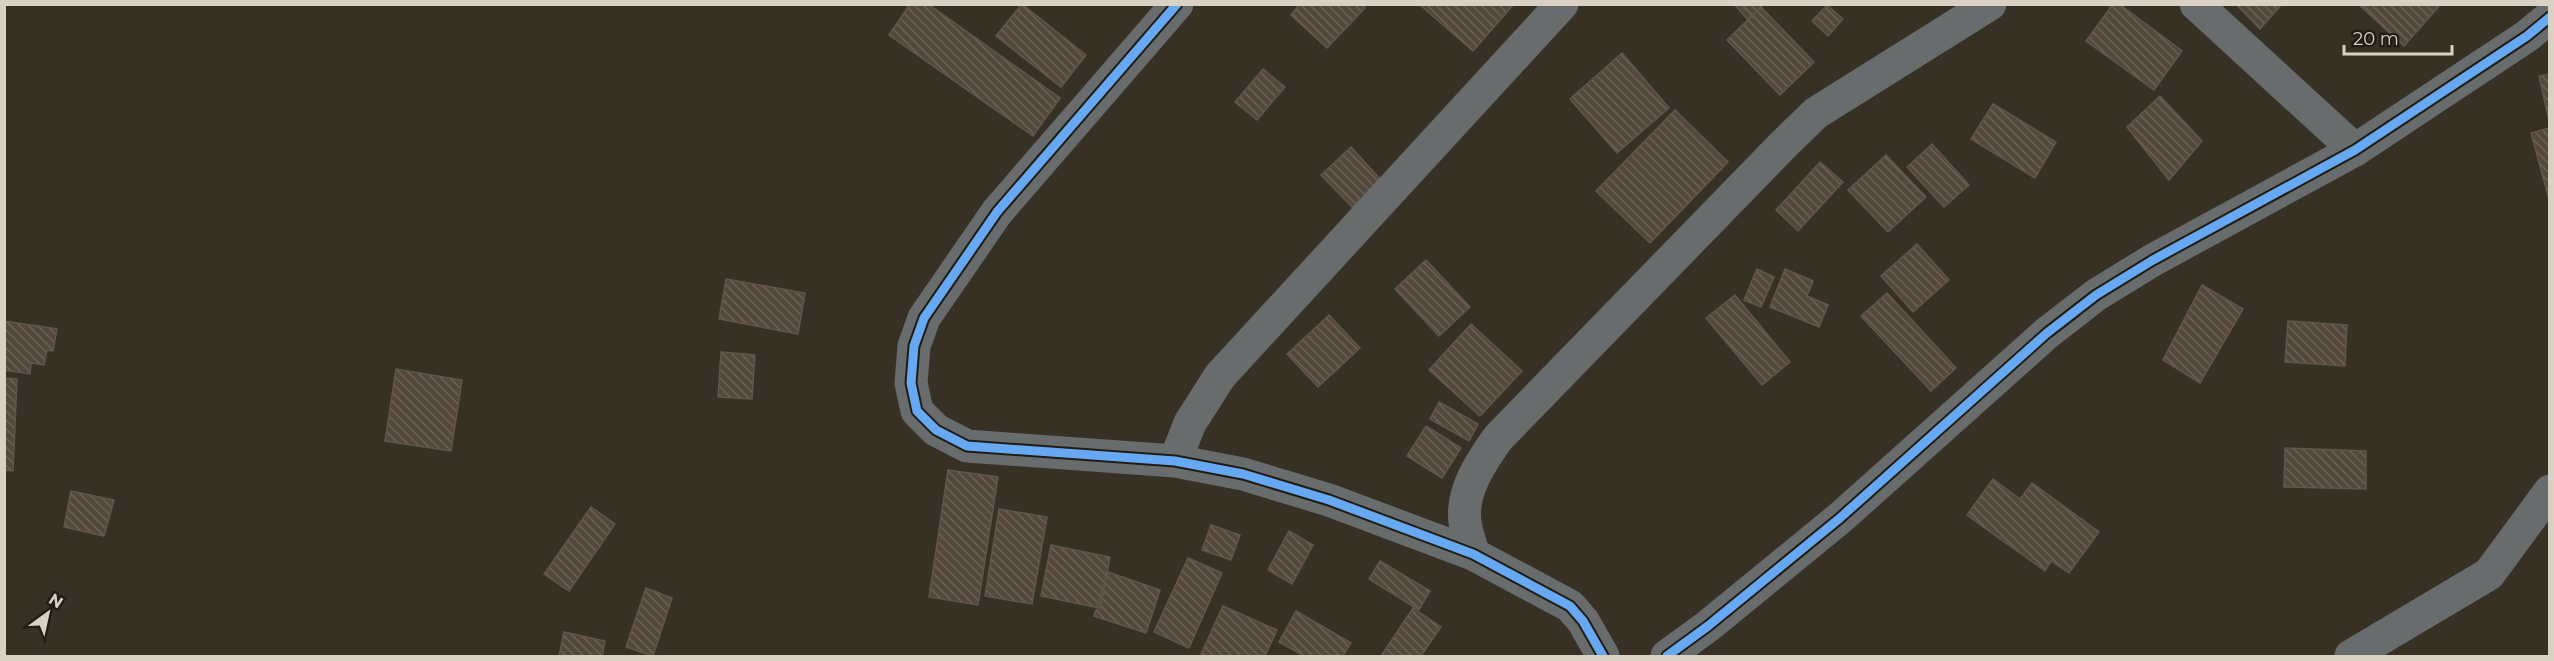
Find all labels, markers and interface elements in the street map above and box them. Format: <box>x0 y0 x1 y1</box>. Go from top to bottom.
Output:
scale bar <box>2344 18 2452 56</box>
text: 20 m <box>2353 28 2399 50</box>
north arrow <box>18 583 78 643</box>
text: N <box>45 589 66 612</box>

